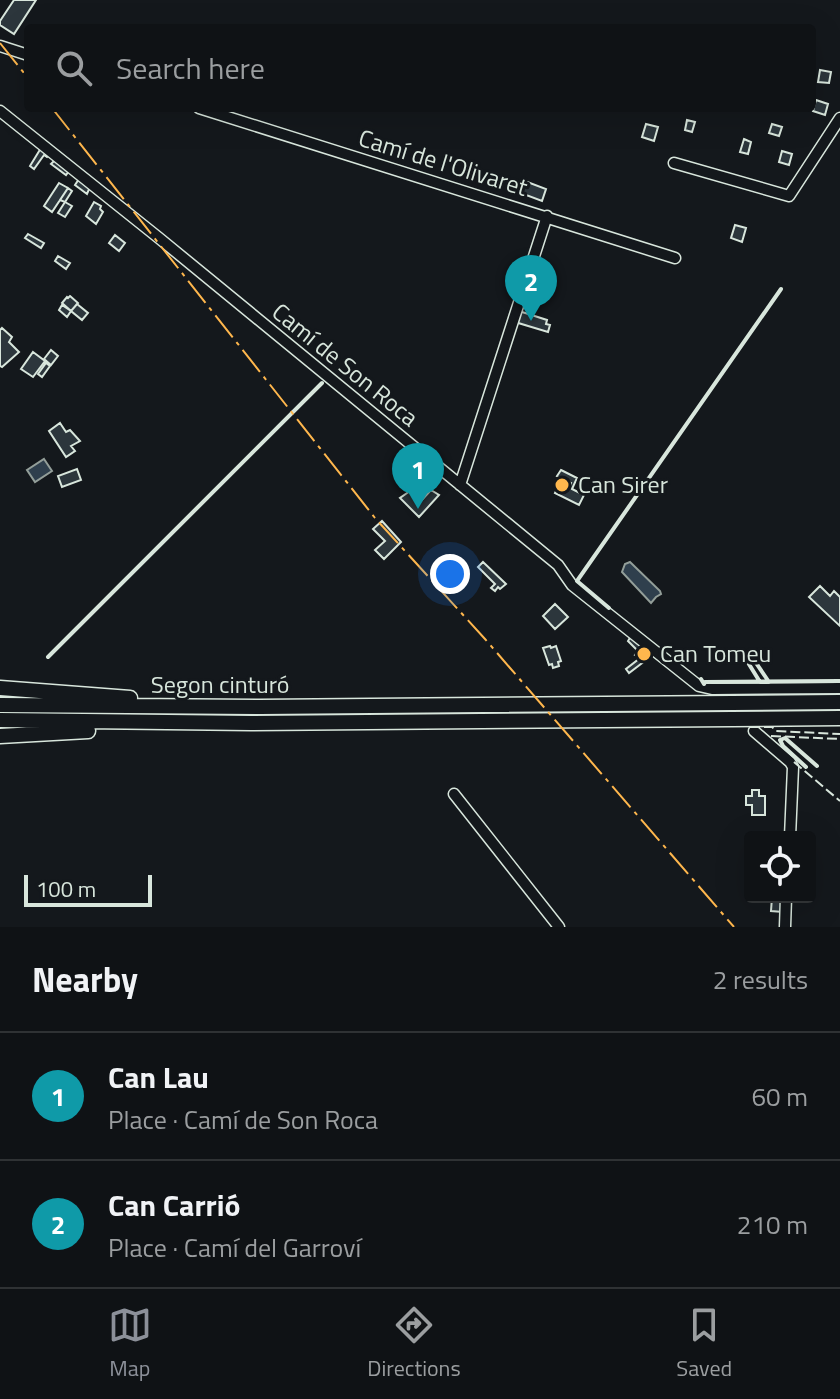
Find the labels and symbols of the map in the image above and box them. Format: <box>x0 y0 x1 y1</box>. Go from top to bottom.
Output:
street label: Camí de l'Olivaret <box>354 119 533 205</box>
pin: 2 <box>505 255 557 321</box>
street label: Camí de Son Roca <box>265 294 427 435</box>
pin: 1 <box>392 443 444 509</box>
place label: Can Sirer <box>578 466 668 502</box>
marker: Can Sirer <box>553 476 571 494</box>
your location <box>430 554 470 594</box>
place label: Can Tomeu <box>660 635 771 671</box>
marker: Can Tomeu <box>635 645 653 663</box>
street label: Segon cinturó <box>151 666 289 702</box>
scale bar <box>24 871 152 907</box>

